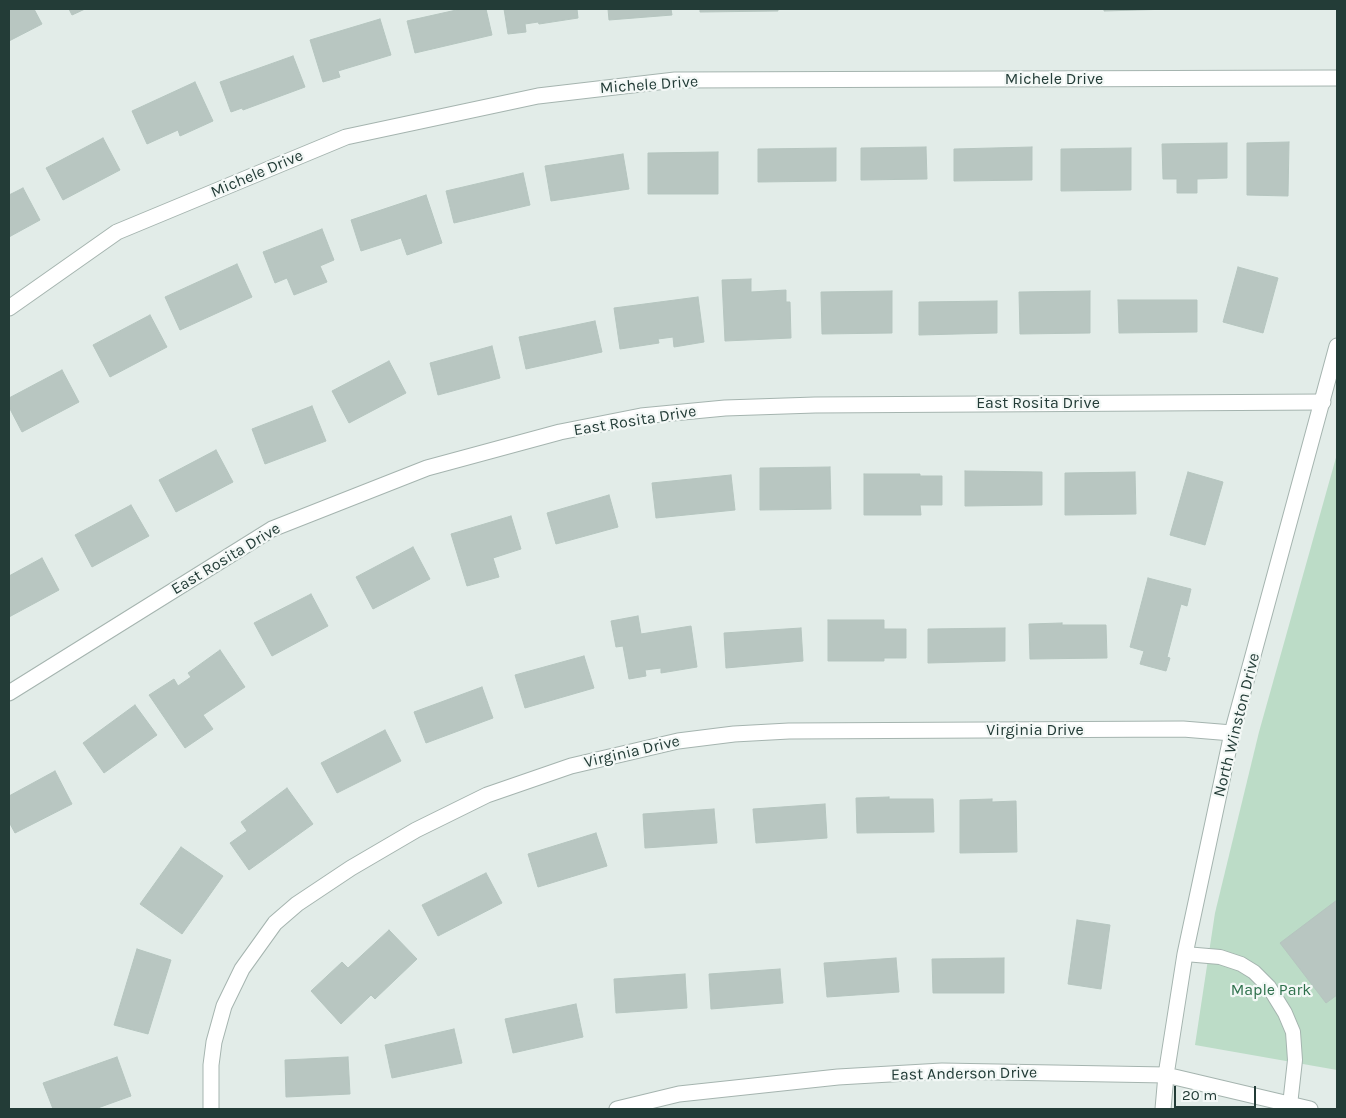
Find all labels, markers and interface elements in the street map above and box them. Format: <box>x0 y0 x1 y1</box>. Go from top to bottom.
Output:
street label: Michele Drive <box>1005 69 1103 89</box>
street label: Michele Drive <box>599 72 699 98</box>
street label: Michele Drive <box>208 146 306 202</box>
street label: East Rosita Drive <box>976 393 1100 413</box>
street label: East Rosita Drive <box>572 402 698 440</box>
street label: East Rosita Drive <box>168 519 284 599</box>
street label: North Winston Drive <box>1210 651 1264 799</box>
street label: Virginia Drive <box>986 720 1084 740</box>
street label: Virginia Drive <box>582 732 682 772</box>
park label: Maple Park <box>1231 980 1311 1000</box>
street label: East Anderson Drive <box>891 1063 1037 1085</box>
scale bar <box>1176 1076 1258 1108</box>
text: 20 m <box>1182 1086 1217 1104</box>

